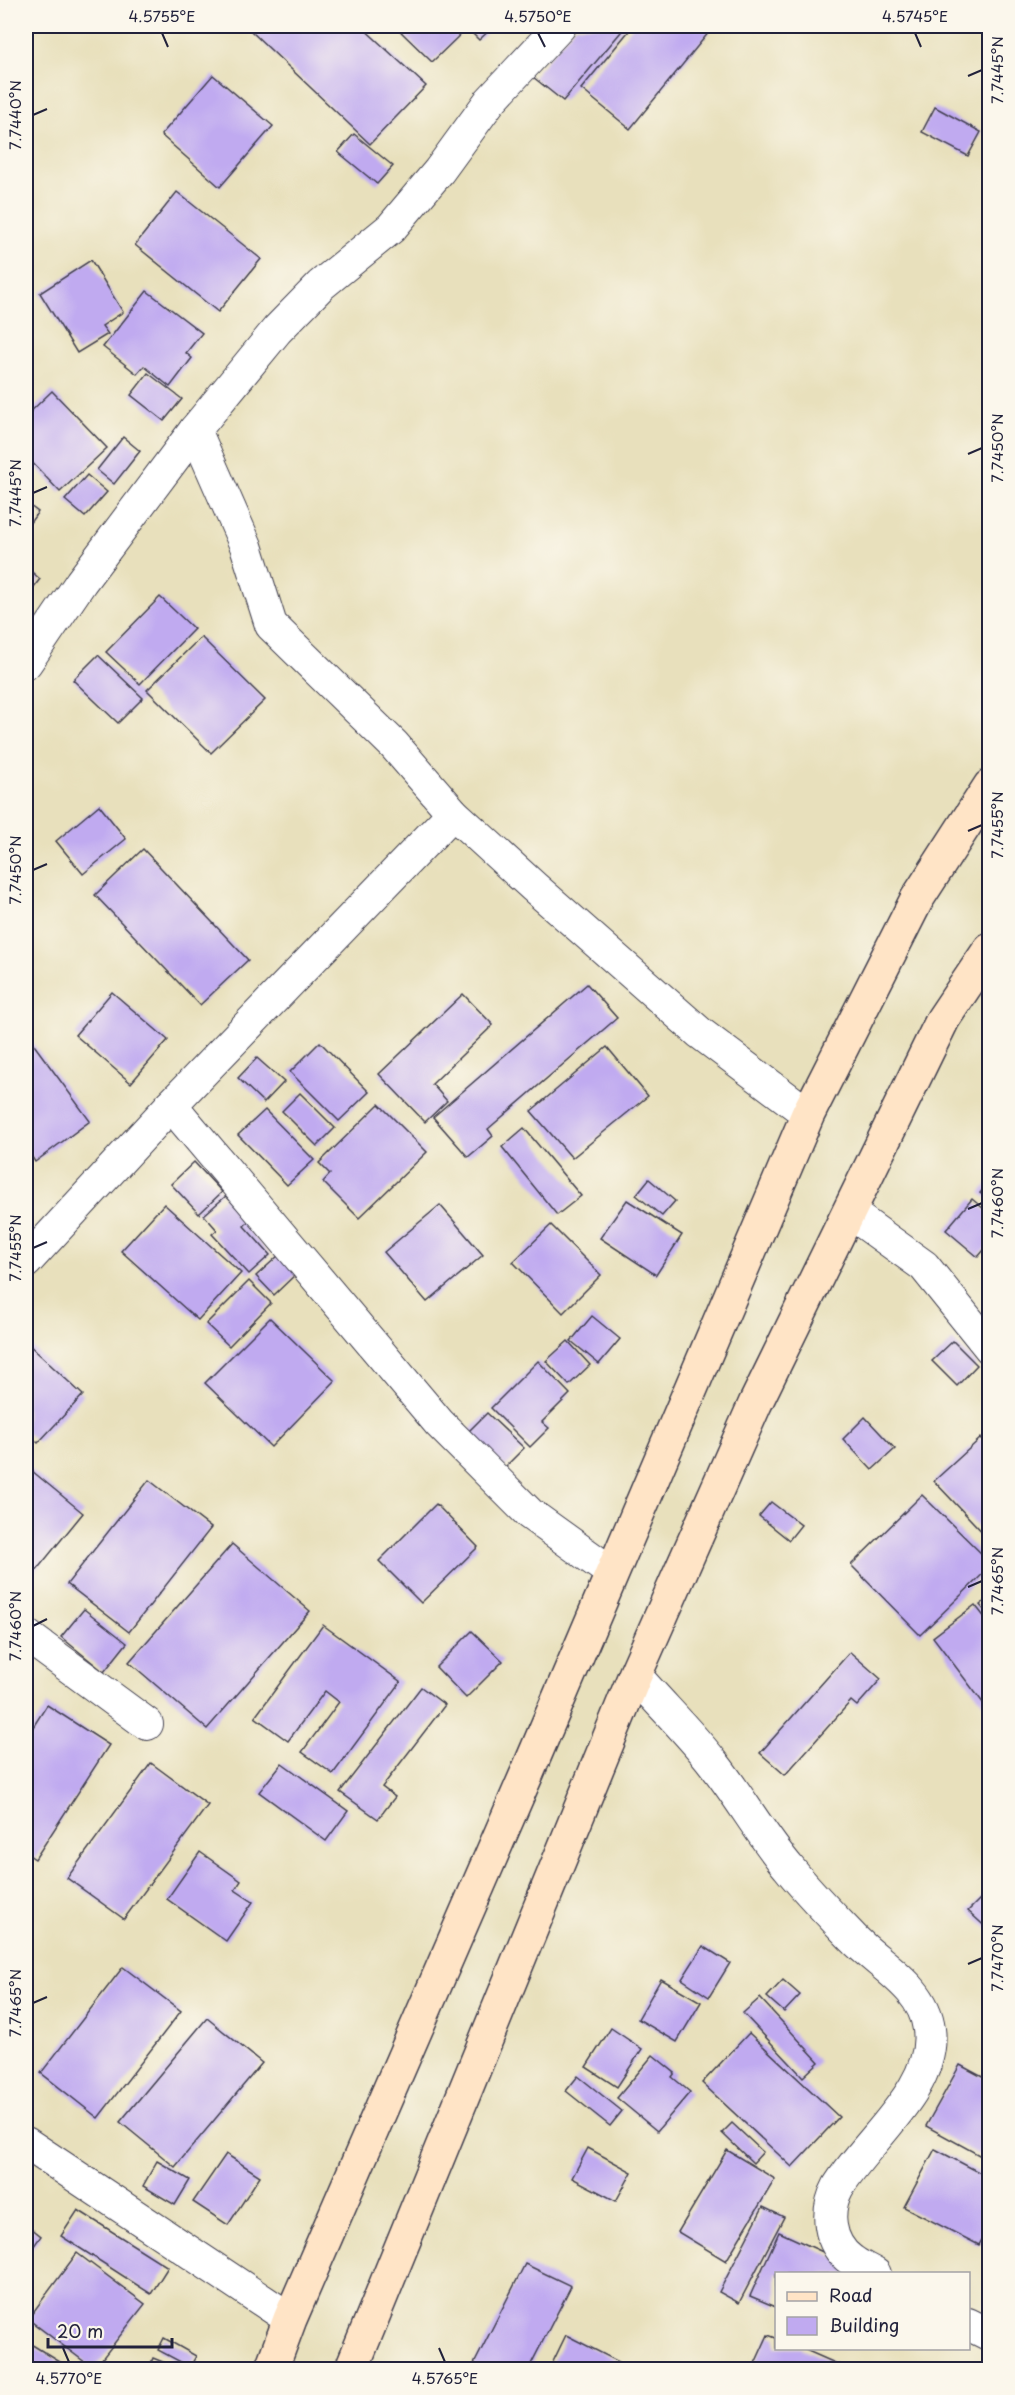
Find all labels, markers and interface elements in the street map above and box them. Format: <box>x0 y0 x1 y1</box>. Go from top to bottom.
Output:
text: 4.5755°E <box>129 4 195 27</box>
text: 4.5750°E <box>504 4 572 27</box>
text: 4.5745°E <box>882 4 948 27</box>
text: 7.7445°N <box>985 36 1008 104</box>
text: 7.7440°N <box>3 80 26 150</box>
text: 7.7450°N <box>985 413 1008 483</box>
text: 7.7445°N <box>3 459 26 527</box>
text: 7.7455°N <box>985 791 1008 859</box>
text: 7.7450°N <box>3 835 26 905</box>
text: 7.7460°N <box>985 1168 1008 1238</box>
text: 7.7455°N <box>3 1214 26 1282</box>
text: 7.7465°N <box>985 1547 1008 1615</box>
text: 7.7460°N <box>3 1591 26 1661</box>
text: 7.7470°N <box>985 1924 1008 1992</box>
text: 7.7465°N <box>3 1969 26 2037</box>
legend <box>775 2272 970 2350</box>
text: Road <box>829 2281 873 2308</box>
scale bar <box>48 2311 172 2349</box>
text: Building <box>829 2311 899 2338</box>
text: 20 m <box>57 2317 103 2344</box>
text: 4.5770°E <box>36 2366 102 2389</box>
text: 4.5765°E <box>412 2366 478 2389</box>

